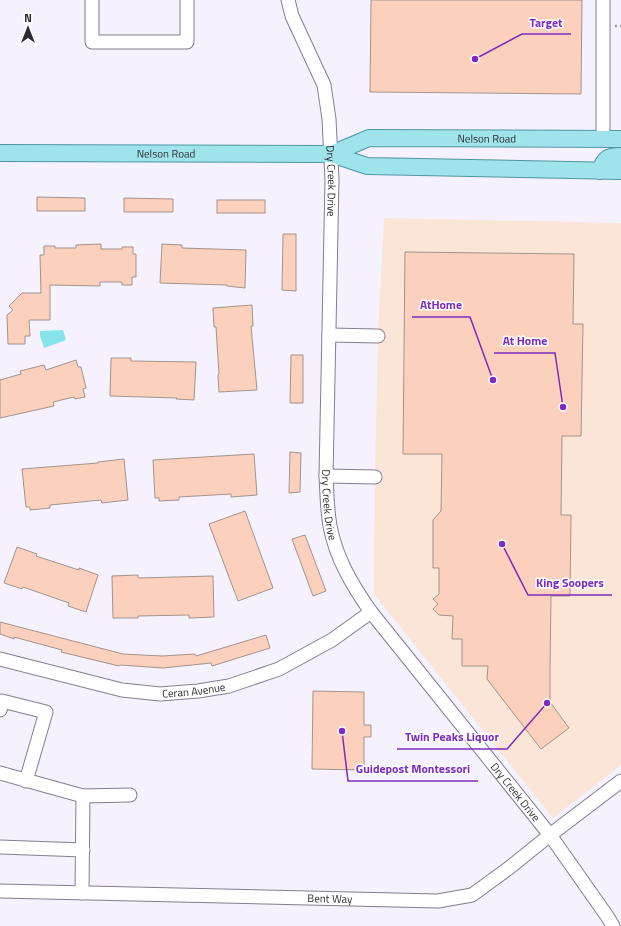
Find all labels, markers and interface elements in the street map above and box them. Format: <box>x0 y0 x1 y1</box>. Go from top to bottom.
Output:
north arrow <box>8 8 48 48</box>
text: N <box>24 10 32 26</box>
callout: Target <box>522 10 571 34</box>
text: Target <box>530 13 563 32</box>
street label: Nelson Road <box>457 130 516 147</box>
street label: Nelson Road <box>137 145 196 162</box>
street label: Dry Creek Drive <box>322 145 340 217</box>
callout: AtHome <box>412 293 470 317</box>
text: AtHome <box>420 295 462 314</box>
callout: At Home <box>494 329 555 353</box>
text: At Home <box>503 331 547 350</box>
street label: Dry Creek Drive <box>318 469 341 543</box>
callout: King Soopers <box>528 571 612 595</box>
text: King Soopers <box>536 573 604 592</box>
street label: Ceran Avenue <box>161 679 227 702</box>
callout: Twin Peaks Liquor <box>397 725 507 749</box>
text: Twin Peaks Liquor <box>405 727 499 746</box>
callout: Guidepost Montessori <box>348 757 478 781</box>
text: Guidepost Montessori <box>356 759 470 778</box>
street label: Dry Creek Drive <box>487 759 544 825</box>
street label: Bent Way <box>307 890 353 907</box>

